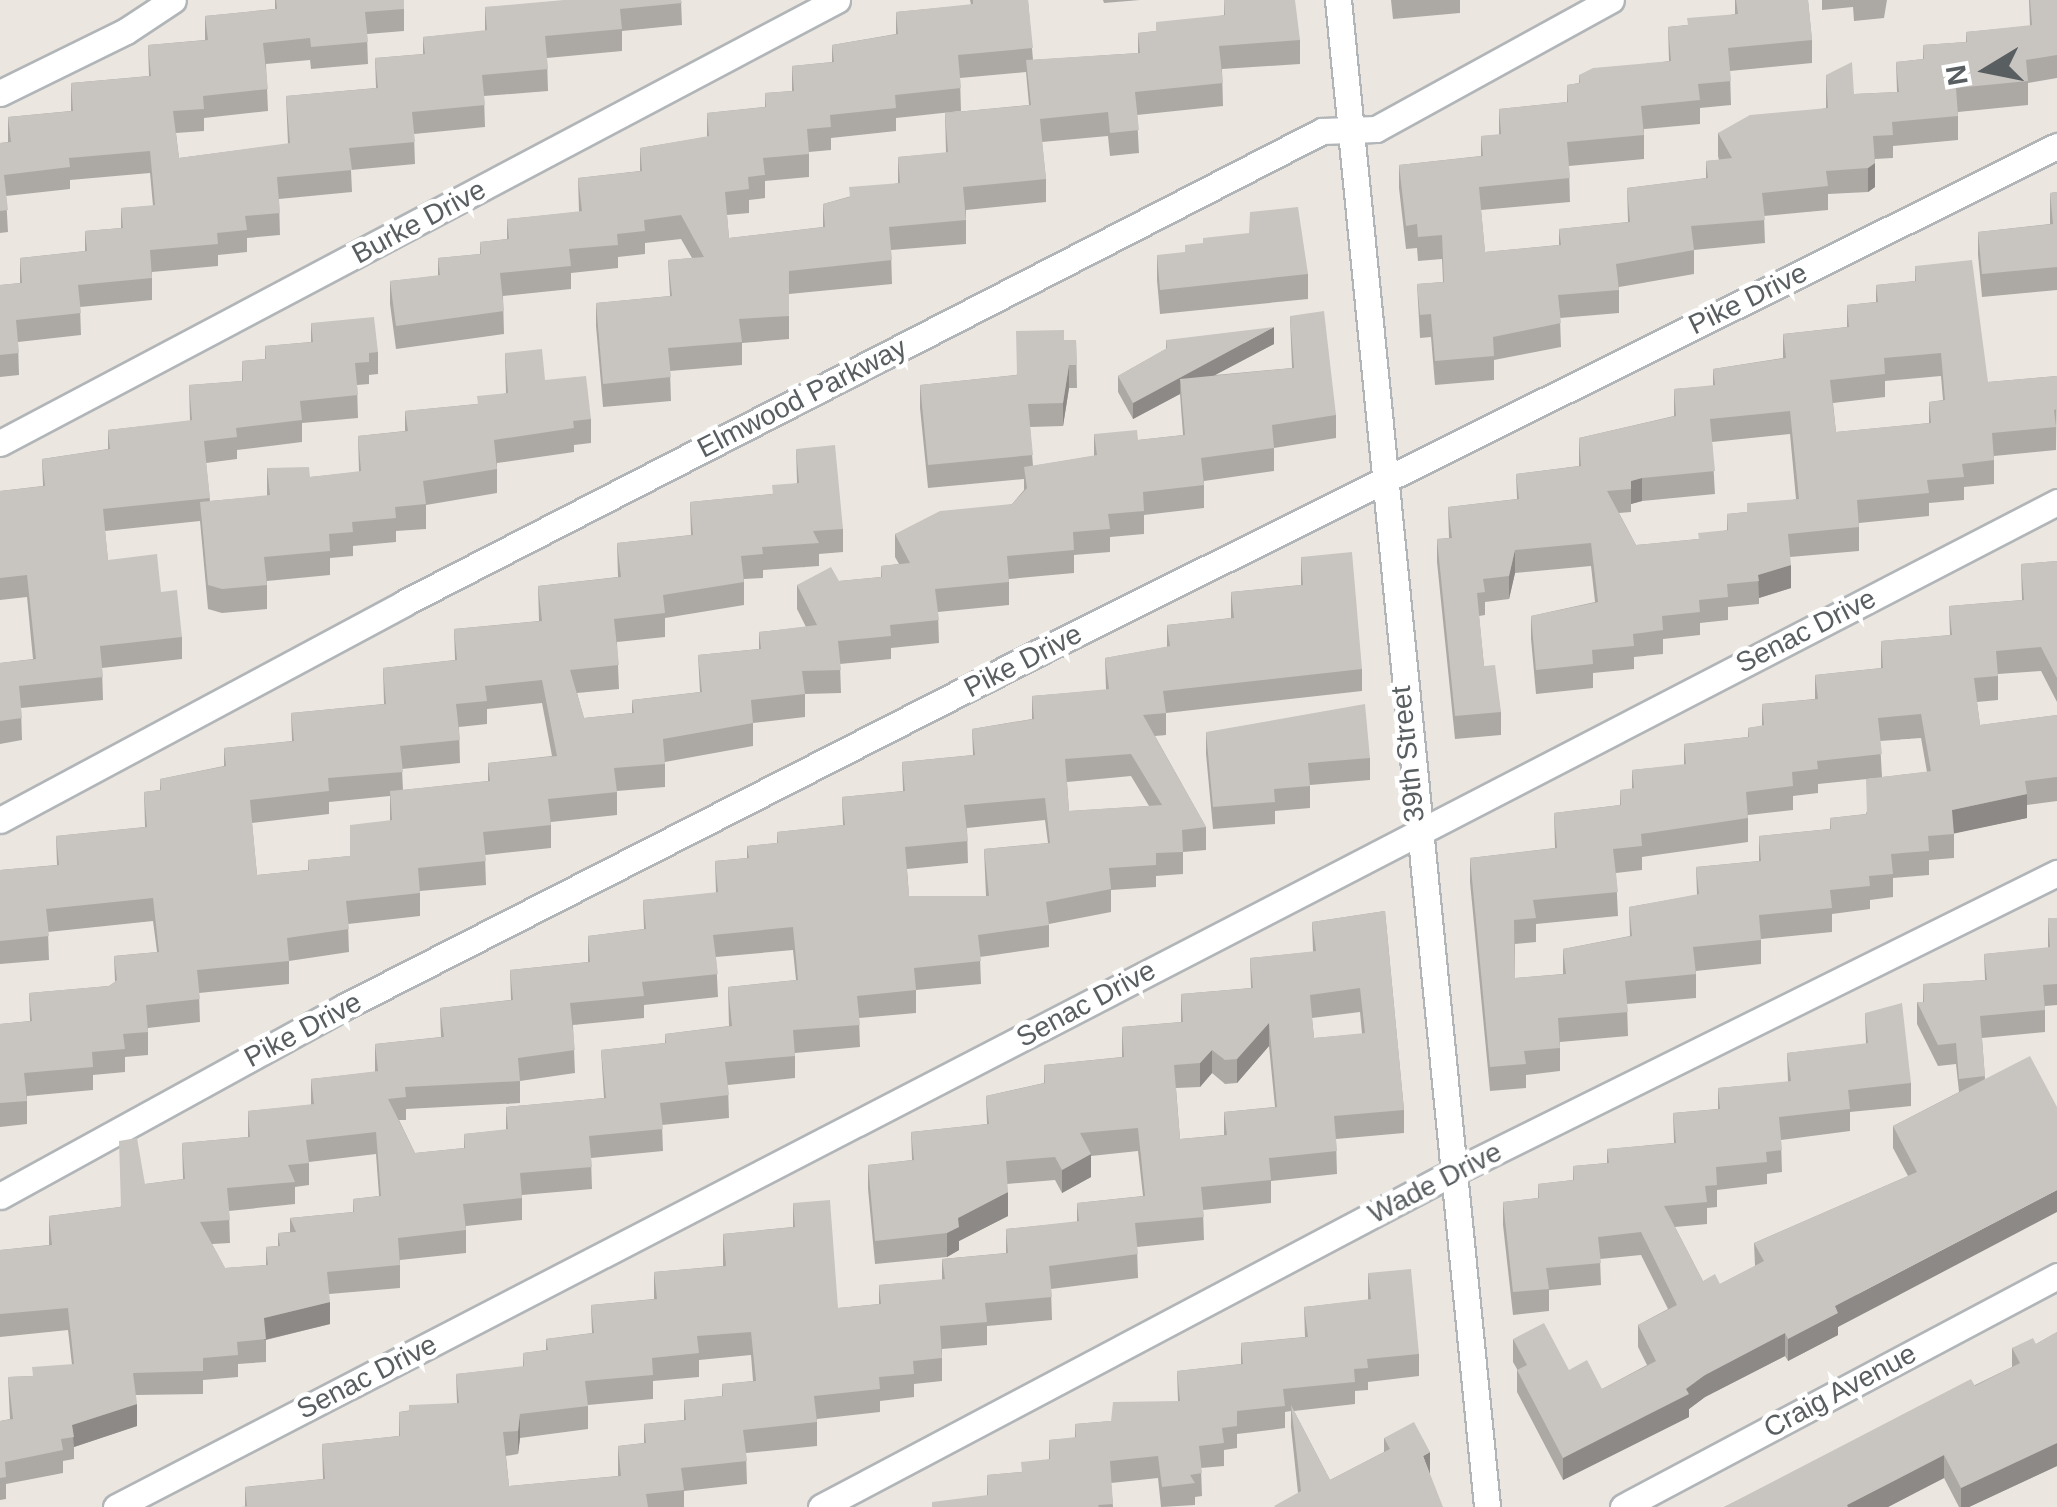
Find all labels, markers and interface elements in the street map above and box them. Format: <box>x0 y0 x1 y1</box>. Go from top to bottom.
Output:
north arrow <box>1937 20 2037 120</box>
text: N <box>1940 63 1974 88</box>
street label: Burke Drive <box>347 173 491 271</box>
street label: Pike Drive <box>1683 256 1813 342</box>
street label: Elmwood Parkway <box>692 331 912 465</box>
street label: Senac Drive <box>1730 581 1882 681</box>
street label: Pike Drive <box>959 617 1087 705</box>
street label: 39th Street <box>1384 684 1432 824</box>
street label: Senac Drive <box>1011 953 1161 1055</box>
street label: Pike Drive <box>239 985 367 1075</box>
street label: Wade Drive <box>1363 1135 1507 1231</box>
street label: Senac Drive <box>291 1327 443 1427</box>
street label: Craig Avenue <box>1757 1336 1923 1446</box>

